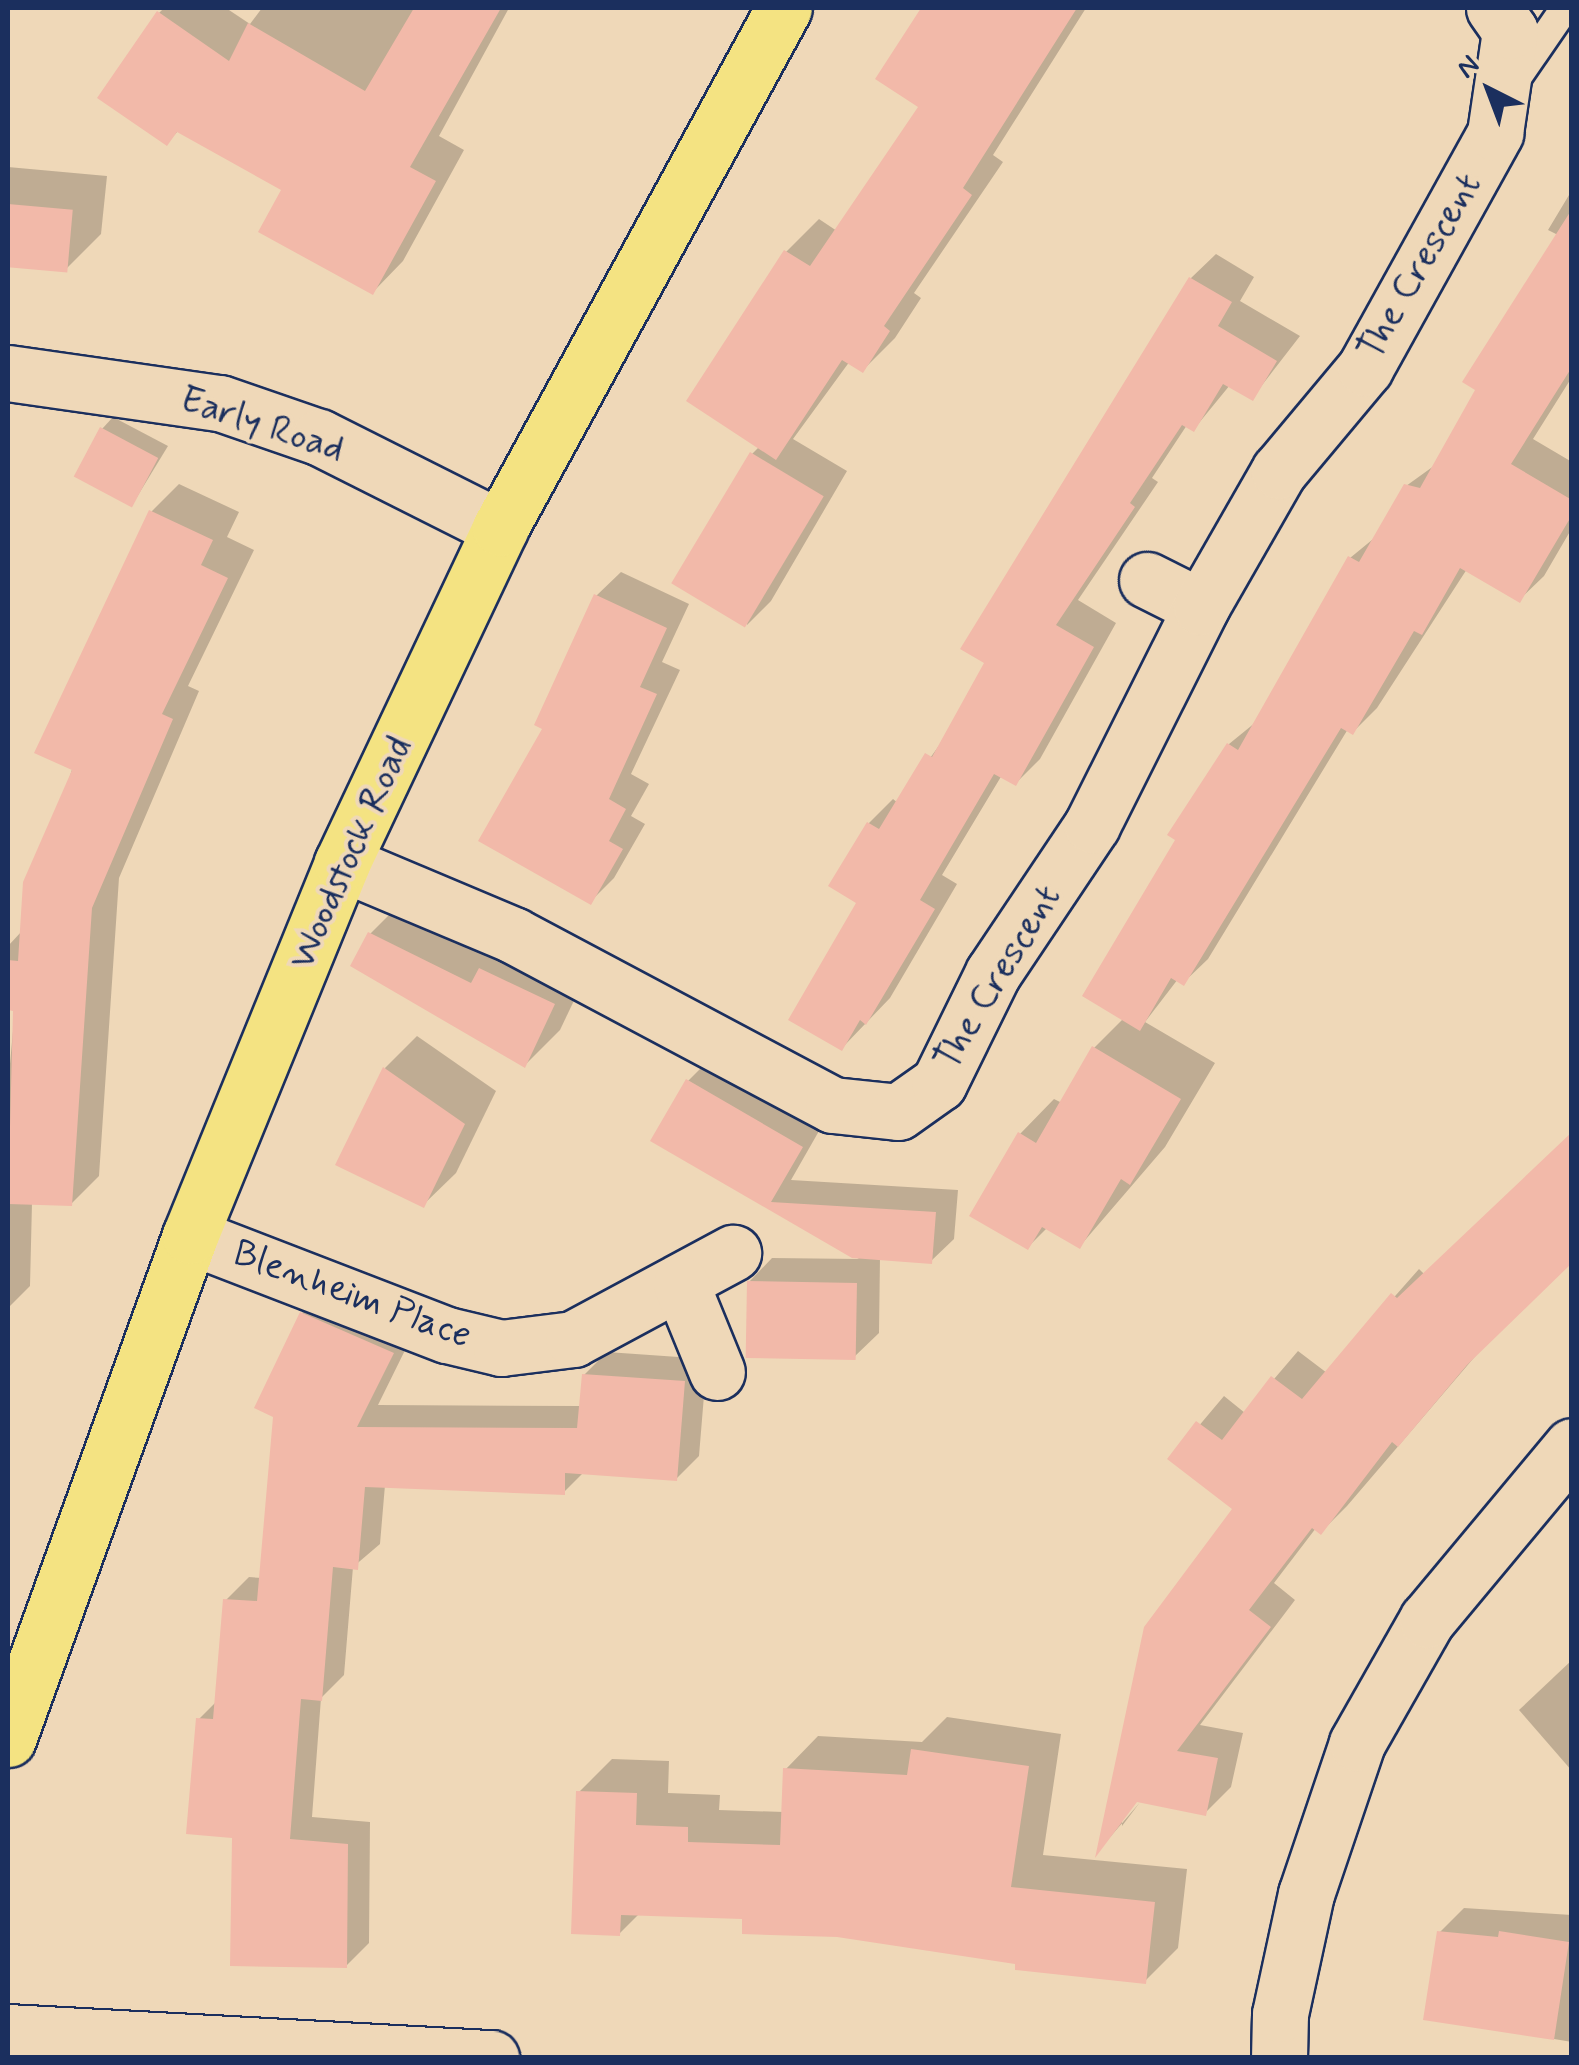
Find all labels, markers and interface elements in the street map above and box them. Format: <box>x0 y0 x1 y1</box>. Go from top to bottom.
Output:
north arrow <box>1439 40 1539 140</box>
text: N <box>1449 47 1488 87</box>
street label: The Crescent <box>1347 163 1493 371</box>
street label: Early Road <box>174 377 350 473</box>
street label: Woodstock Road <box>280 731 422 975</box>
street label: The Crescent <box>924 875 1072 1081</box>
street label: Blenheim Place <box>226 1231 478 1359</box>

